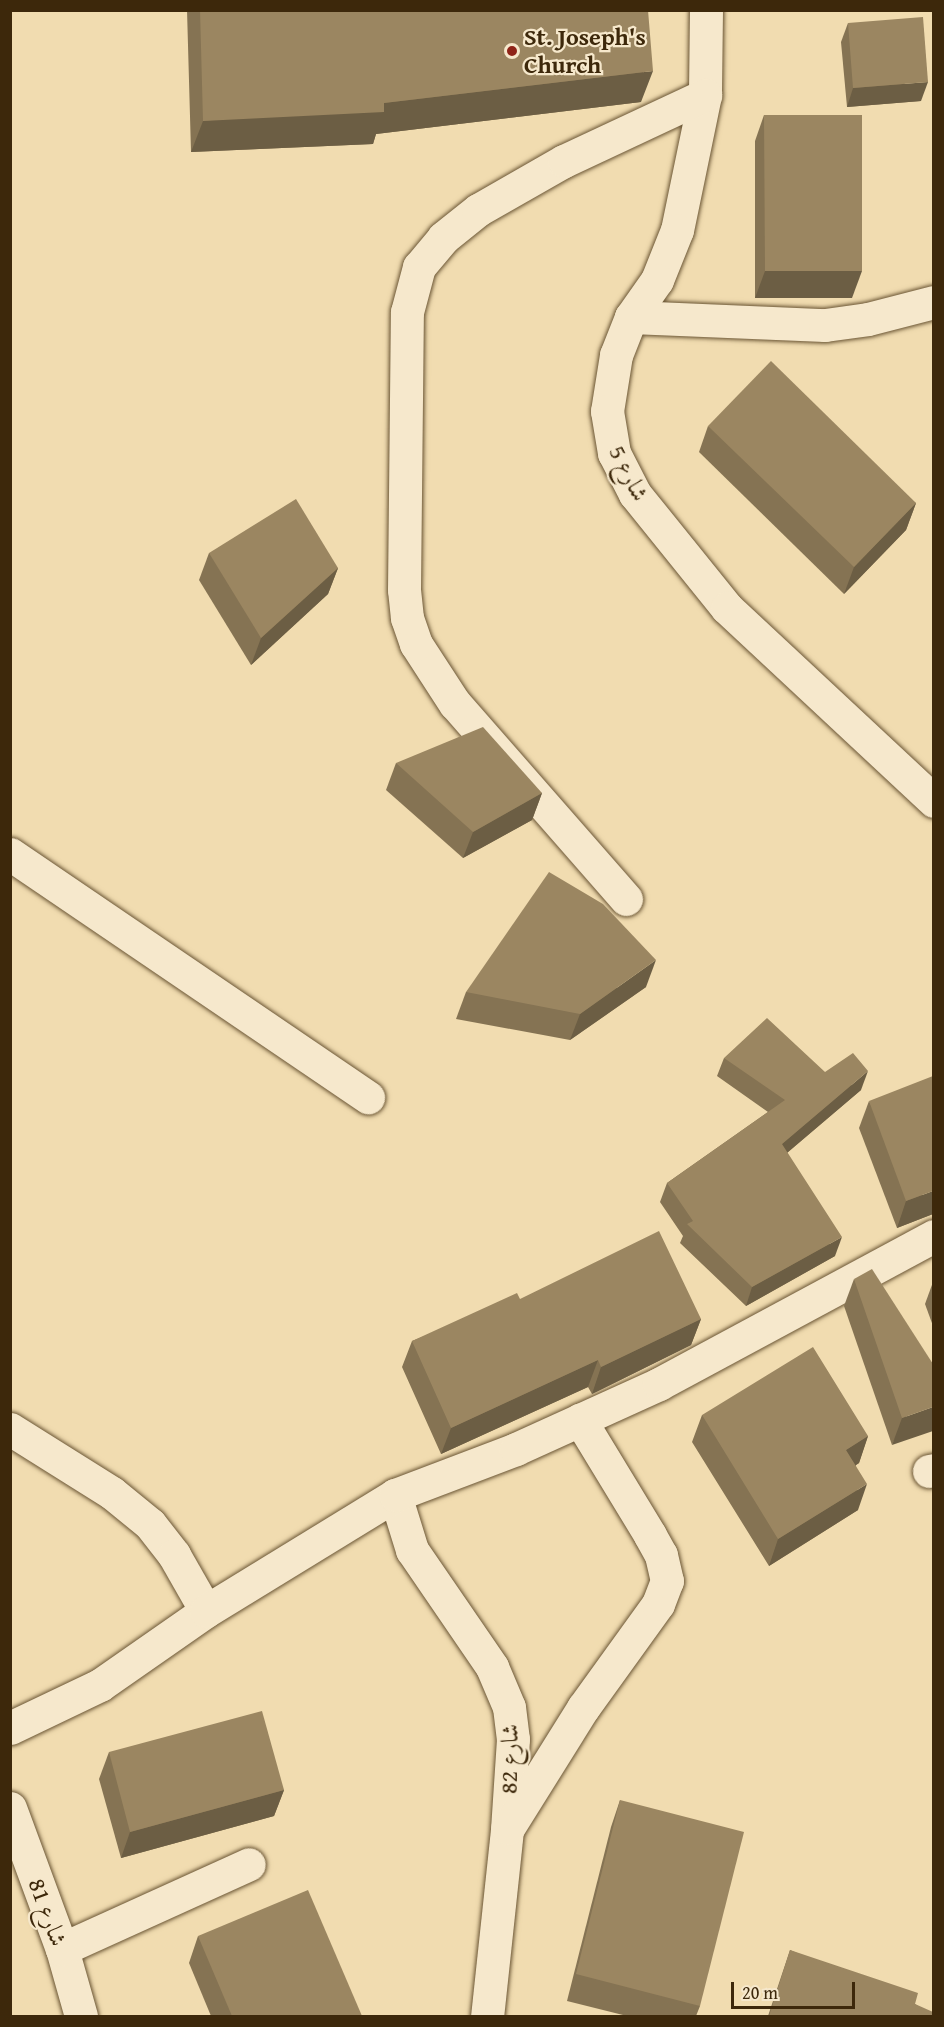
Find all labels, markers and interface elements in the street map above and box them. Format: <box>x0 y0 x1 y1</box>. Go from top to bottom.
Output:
place label: St. Joseph's Church <box>524 23 646 79</box>
marker: St. Joseph's Church <box>505 44 519 58</box>
street label: شارع 5 <box>603 440 655 506</box>
street label: شارع 82 <box>494 1724 524 1794</box>
street label: شارع 81 <box>22 1874 74 1950</box>
scale bar <box>734 1970 858 2008</box>
text: 20 m <box>742 1979 778 2006</box>

